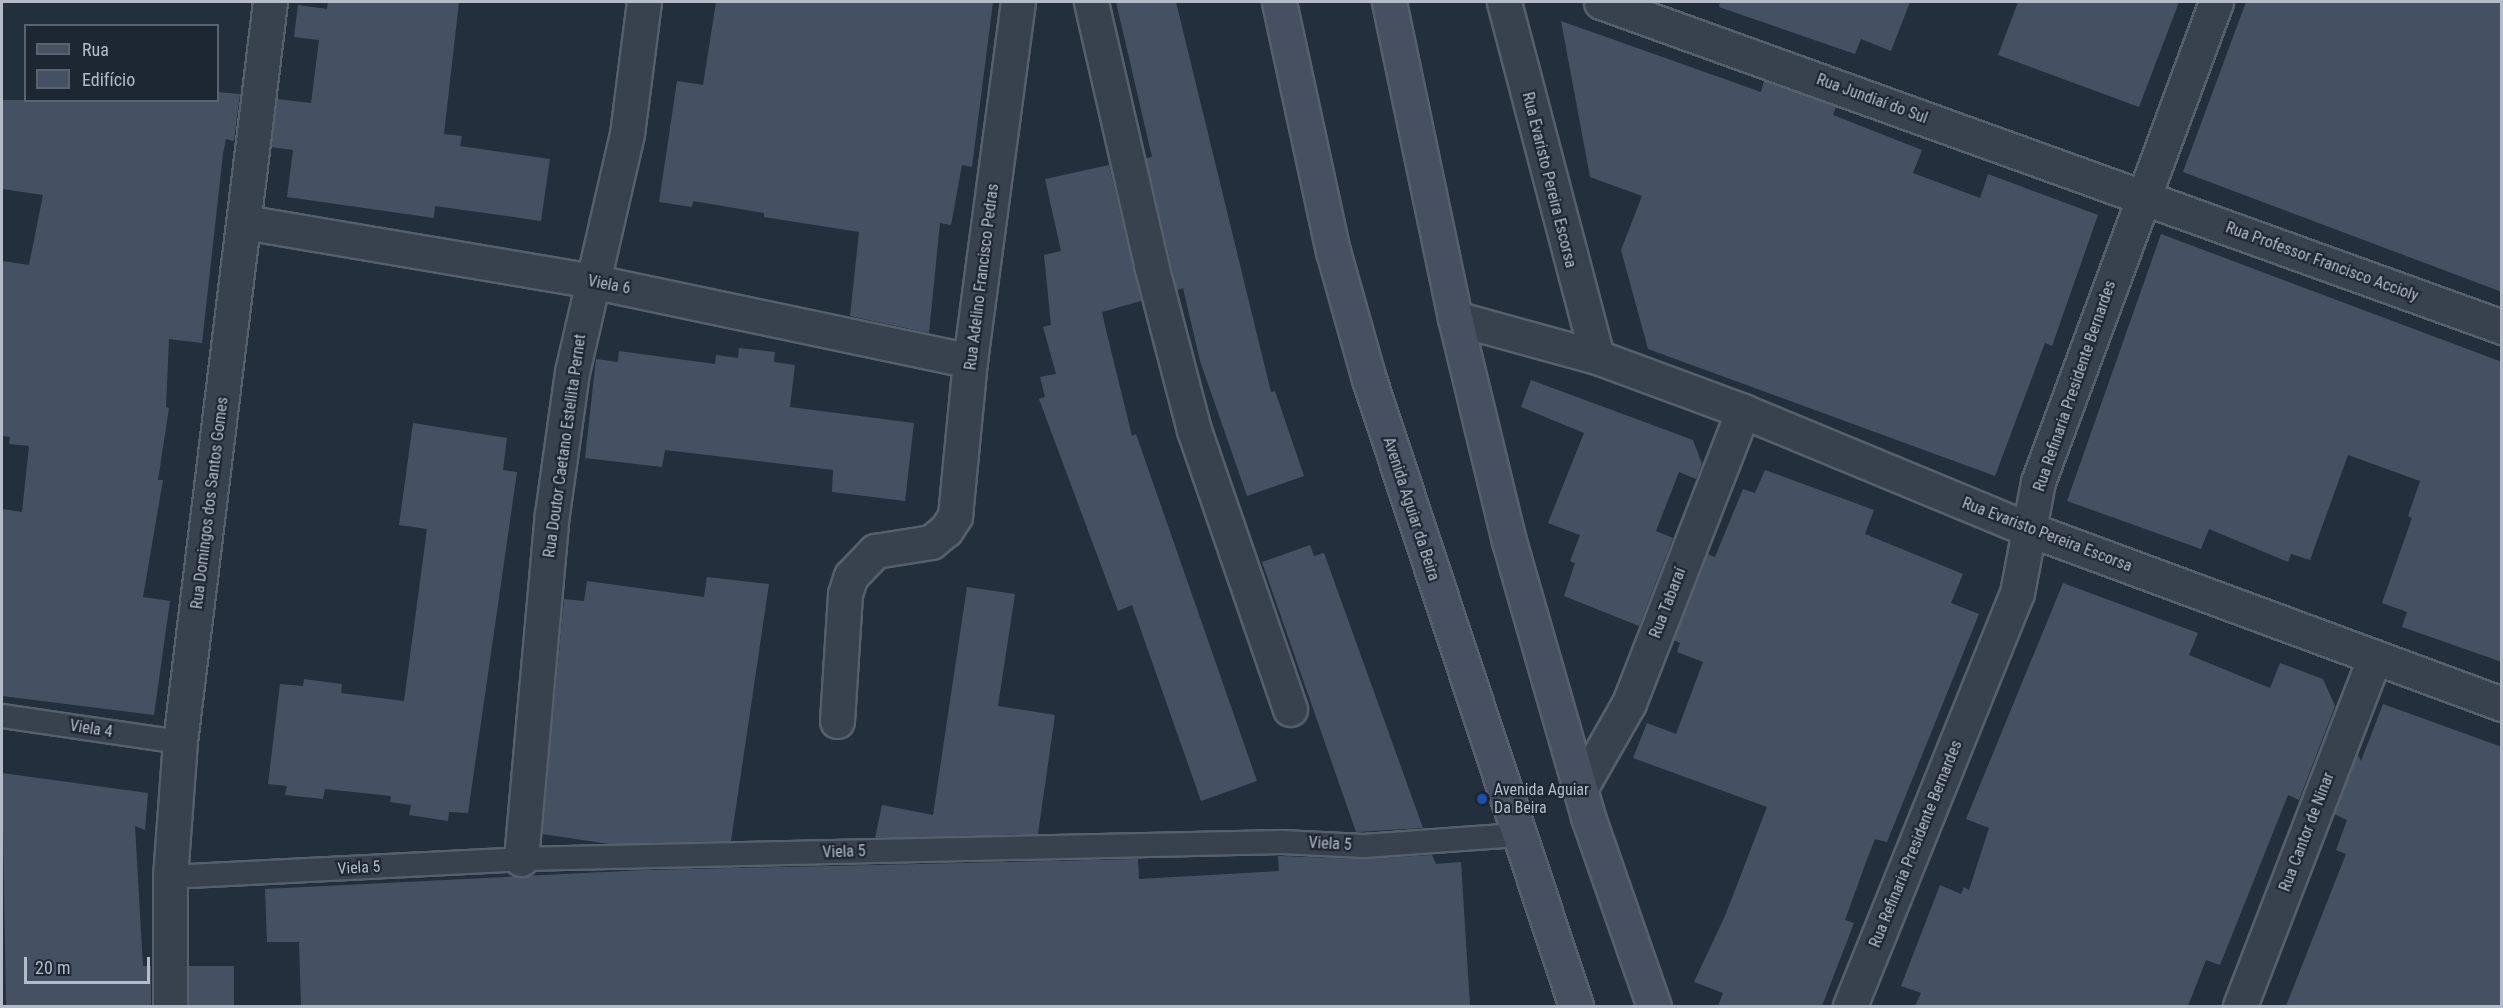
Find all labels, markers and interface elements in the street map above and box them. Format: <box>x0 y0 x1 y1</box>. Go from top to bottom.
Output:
legend <box>24 24 219 102</box>
text: Rua <box>82 39 109 60</box>
text: Edifício <box>82 69 135 90</box>
street label: Rua Jundiaí do Sul <box>1814 70 1930 128</box>
street label: Rua Evaristo Pereira Escorsa <box>1518 90 1580 270</box>
street label: Rua Adelino Francisco Pedras <box>961 183 1003 371</box>
street label: Rua Professor Francisco Accioly <box>2223 218 2421 306</box>
street label: Viela 6 <box>586 271 632 299</box>
street label: Rua Refinaria Presidente Bernardes <box>2030 278 2120 494</box>
street label: Rua Doutor Caetano Estellita Pernet <box>540 333 590 559</box>
street label: Rua Domingos dos Santos Gomes <box>187 396 233 610</box>
street label: Avenida Aguiar da Beira <box>1379 435 1443 583</box>
street label: Rua Evaristo Pereira Escorsa <box>1959 494 2135 576</box>
street label: Rua Tabaraí <box>1646 565 1690 641</box>
street label: Viela 4 <box>68 716 114 742</box>
street label: Rua Refinaria Presidente Bernardes <box>1866 738 1966 950</box>
street label: Rua Cantor de Ninar <box>2275 770 2339 894</box>
place label: Avenida Aguiar Da Beira <box>1494 780 1589 818</box>
marker: Avenida Aguiar Da Beira <box>1475 792 1489 806</box>
street label: Viela 5 <box>1308 833 1352 855</box>
street label: Viela 5 <box>822 842 866 862</box>
street label: Viela 5 <box>337 857 381 879</box>
scale bar <box>27 945 153 983</box>
text: 20 m <box>35 957 70 978</box>

